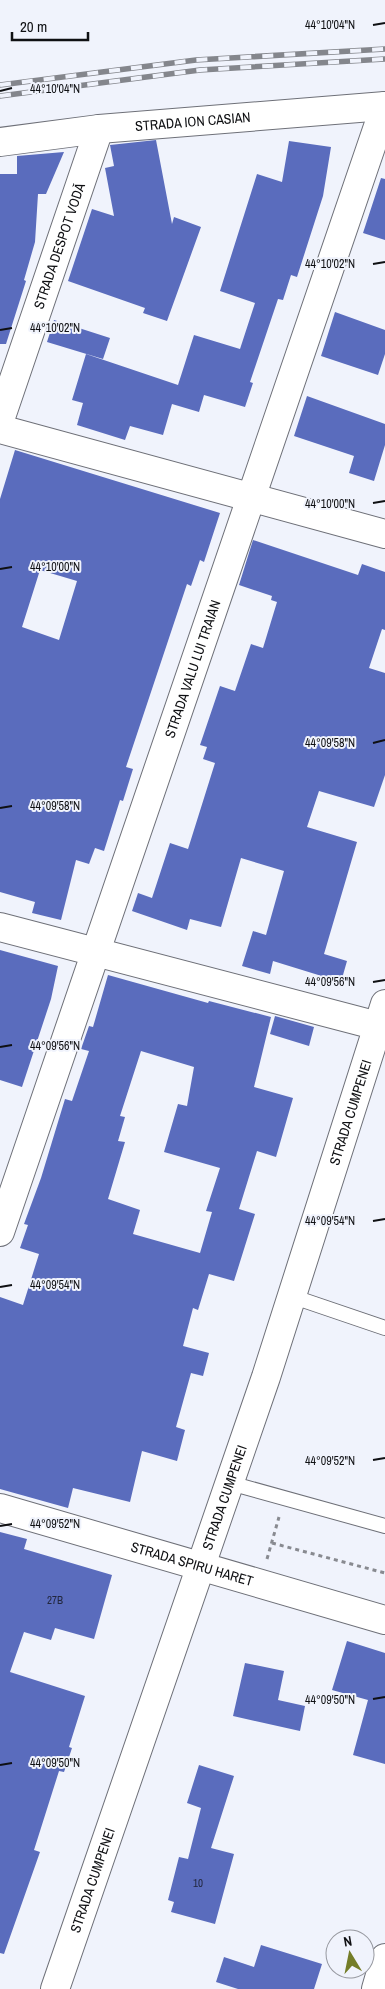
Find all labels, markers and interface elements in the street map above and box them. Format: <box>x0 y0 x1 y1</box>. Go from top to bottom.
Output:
scale bar <box>12 10 89 42</box>
text: 20 m <box>20 16 47 37</box>
text: 44°10'04"N <box>305 17 355 33</box>
text: 44°10'04"N <box>30 81 80 97</box>
street label: STRADA ION CASIAN <box>134 108 251 135</box>
street label: STRADA DESPOT VODĂ <box>29 180 89 311</box>
text: 44°10'02"N <box>305 256 355 272</box>
text: 44°10'02"N <box>30 320 80 336</box>
text: 44°10'00"N <box>305 496 355 512</box>
text: 44°10'00"N <box>30 559 80 575</box>
street label: STRADA VALU LUI TRAIAN <box>161 598 224 740</box>
text: 44°09'58"N <box>305 735 355 751</box>
text: 44°09'58"N <box>30 798 80 814</box>
text: 44°09'56"N <box>305 974 355 990</box>
text: 44°09'56"N <box>30 1038 80 1054</box>
street label: STRADA CUMPENEI <box>325 1057 376 1168</box>
text: 44°09'54"N <box>305 1213 355 1229</box>
text: 44°09'54"N <box>30 1277 80 1293</box>
street label: STRADA CUMPENEI <box>198 1443 251 1552</box>
text: 44°09'52"N <box>305 1453 355 1469</box>
text: 44°09'52"N <box>30 1516 80 1532</box>
street label: STRADA SPIRU HARET <box>129 1538 255 1590</box>
house number: 27B <box>47 1593 63 1607</box>
text: 44°09'50"N <box>305 1692 355 1708</box>
text: 44°09'50"N <box>30 1755 80 1771</box>
street label: STRADA CUMPENEI <box>66 1825 119 1935</box>
house number: 10 <box>193 1876 203 1890</box>
north arrow <box>325 1929 375 1979</box>
text: N <box>342 1932 353 1951</box>

